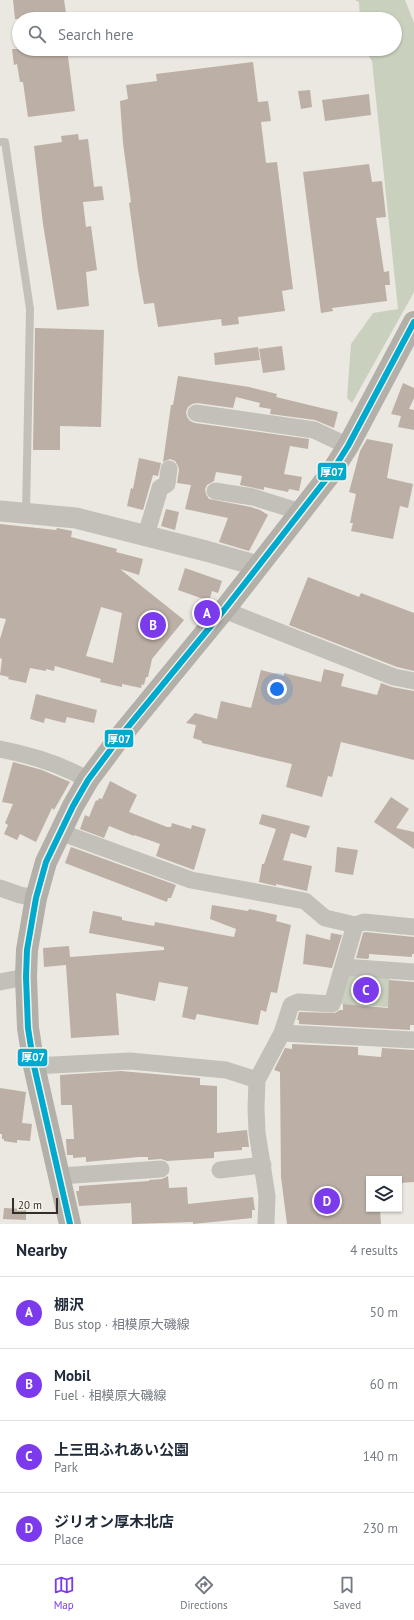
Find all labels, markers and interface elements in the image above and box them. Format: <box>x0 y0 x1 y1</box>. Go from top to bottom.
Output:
search box <box>12 12 402 56</box>
icon: search <box>26 23 48 45</box>
text: Search here <box>58 25 134 44</box>
line badge: 厚07 <box>317 462 347 481</box>
text: 厚07 <box>320 465 344 479</box>
pin: A <box>194 598 220 628</box>
pin: B <box>140 610 166 640</box>
your location <box>267 679 287 699</box>
line badge: 厚07 <box>104 729 134 748</box>
text: 厚07 <box>107 732 131 746</box>
pin: C <box>353 975 379 1005</box>
line badge: 厚07 <box>17 1048 48 1067</box>
text: 厚07 <box>21 1050 45 1064</box>
map controls <box>366 1176 402 1212</box>
button: layers <box>366 1176 402 1212</box>
pin: D <box>314 1186 340 1216</box>
scale bar <box>12 1196 58 1215</box>
text: 20 m <box>18 1198 42 1212</box>
text: Nearby <box>16 1239 67 1261</box>
text: 4 results <box>350 1242 398 1259</box>
text: 棚沢 <box>54 1295 84 1314</box>
text: A <box>25 1304 33 1321</box>
text: 50 m <box>370 1304 398 1321</box>
text: Bus stop · 相模原大磯線 <box>54 1316 190 1333</box>
text: Mobil <box>54 1366 91 1385</box>
text: B <box>25 1376 33 1393</box>
text: 60 m <box>370 1376 398 1393</box>
text: Fuel · 相模原大磯線 <box>54 1387 167 1404</box>
text: 上三田ふれあい公園 <box>54 1440 189 1459</box>
text: C <box>25 1448 33 1465</box>
text: 140 m <box>363 1448 398 1465</box>
text: Park <box>54 1459 78 1476</box>
text: ジリオン厚木北店 <box>54 1512 174 1531</box>
text: D <box>25 1520 33 1537</box>
text: 230 m <box>363 1520 398 1537</box>
text: Place <box>54 1531 84 1548</box>
tab: Map <box>53 1574 75 1612</box>
tab: Directions <box>180 1574 228 1612</box>
tab: Saved <box>333 1574 361 1612</box>

